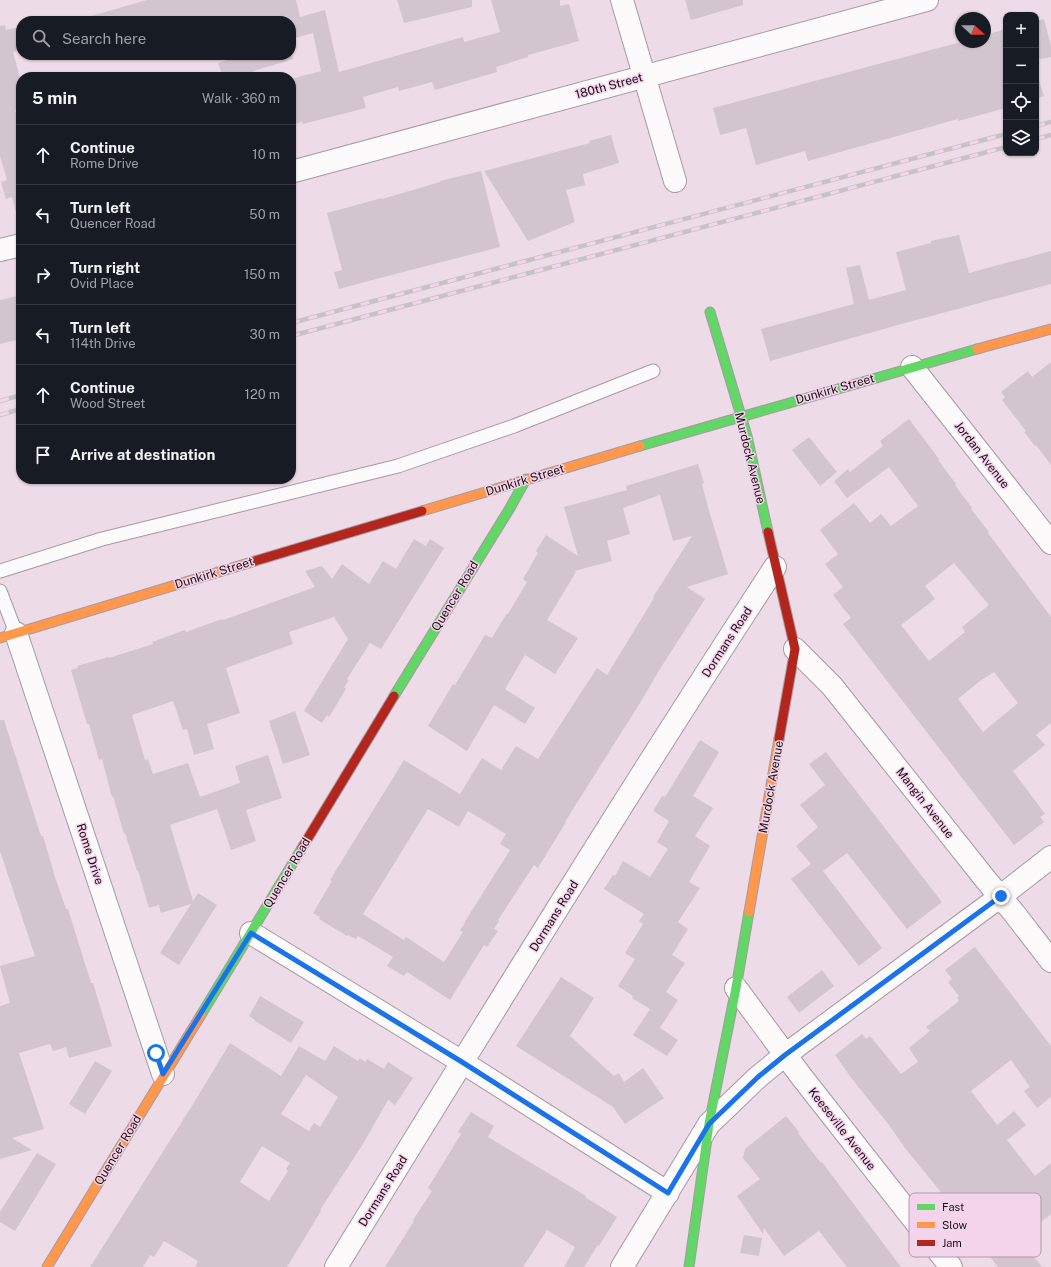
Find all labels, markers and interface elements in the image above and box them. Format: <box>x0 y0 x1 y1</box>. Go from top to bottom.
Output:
north arrow <box>955 12 991 48</box>
map controls <box>1003 12 1039 156</box>
button: + <box>1003 12 1039 48</box>
search box <box>16 16 296 60</box>
icon: search <box>30 27 52 49</box>
text: Search here <box>62 30 146 47</box>
button: − <box>1003 48 1039 84</box>
street label: 180th Street <box>574 70 645 102</box>
button: locate <box>1003 84 1039 120</box>
text: 5 min <box>32 88 77 108</box>
text: Walk · 360 m <box>202 91 280 106</box>
button: layers <box>1003 120 1039 156</box>
text: Continue <box>70 139 135 156</box>
icon: ahead <box>32 144 54 166</box>
text: 10 m <box>252 147 280 162</box>
text: Rome Drive <box>70 156 139 171</box>
text: Turn left <box>70 199 131 216</box>
icon: left <box>32 204 54 226</box>
text: 50 m <box>249 207 280 222</box>
text: Quencer Road <box>70 216 156 231</box>
text: Turn right <box>70 259 140 276</box>
icon: right <box>32 264 54 286</box>
text: 150 m <box>244 267 280 282</box>
text: Ovid Place <box>70 276 134 291</box>
text: Turn left <box>70 319 131 336</box>
icon: left <box>32 324 54 346</box>
text: 30 m <box>250 327 280 342</box>
text: 114th Drive <box>70 336 136 351</box>
street label: Dunkirk Street <box>794 371 876 407</box>
text: Continue <box>70 379 135 396</box>
icon: ahead <box>32 384 54 406</box>
text: 120 m <box>245 387 280 402</box>
text: Wood Street <box>70 396 145 411</box>
street label: Murdock Avenue <box>732 411 768 505</box>
street label: Jordan Avenue <box>952 419 1013 491</box>
icon: arrive <box>32 444 54 466</box>
text: Arrive at destination <box>70 446 215 463</box>
street label: Dunkirk Street <box>484 461 566 499</box>
street label: Dunkirk Street <box>173 554 255 592</box>
street label: Quencer Road <box>429 559 481 633</box>
street label: Dormans Road <box>699 604 755 680</box>
street label: Murdock Avenue <box>756 740 786 834</box>
street label: Mangin Avenue <box>893 765 957 841</box>
street label: Rome Drive <box>74 822 107 887</box>
street label: Quencer Road <box>261 836 313 910</box>
street label: Dormans Road <box>527 878 581 954</box>
route end <box>992 887 1010 905</box>
route start <box>147 1044 165 1062</box>
street label: Keeseville Avenue <box>805 1085 879 1173</box>
street label: Quencer Road <box>92 1113 144 1187</box>
street label: Dormans Road <box>356 1153 410 1229</box>
legend <box>909 1193 1041 1257</box>
text: Fast <box>942 1201 964 1213</box>
text: Slow <box>942 1219 968 1231</box>
text: Jam <box>942 1237 962 1249</box>

